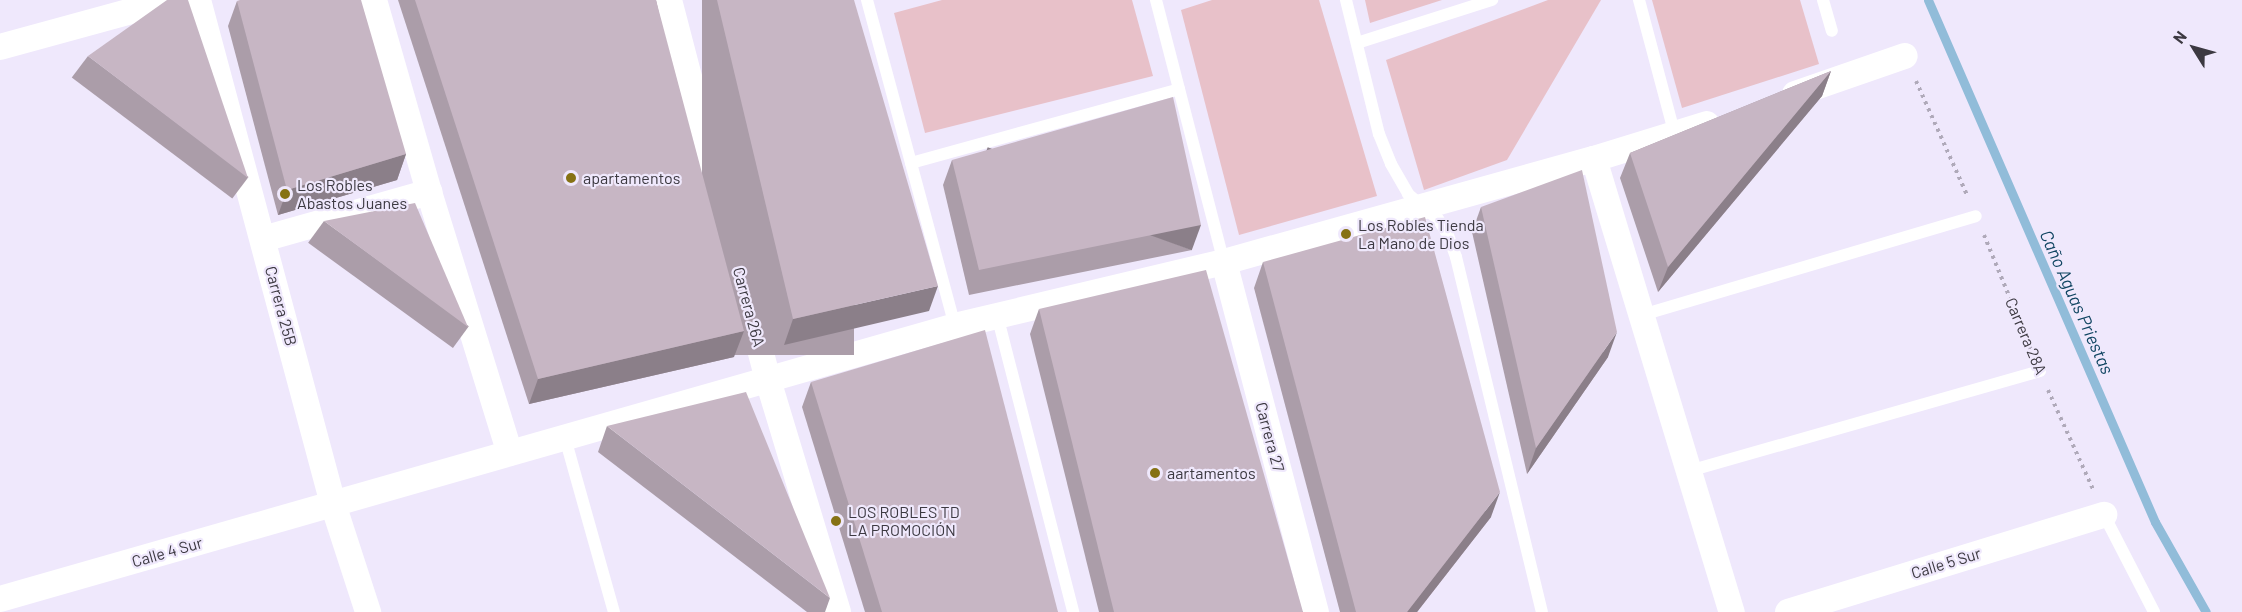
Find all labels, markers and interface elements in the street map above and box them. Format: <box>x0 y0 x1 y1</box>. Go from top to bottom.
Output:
north arrow <box>2164 18 2224 78</box>
text: N <box>2168 27 2190 47</box>
place label: apartamentos <box>583 168 681 188</box>
marker: apartamentos <box>564 171 578 185</box>
place label: Los Robles Abastos Juanes <box>297 175 407 213</box>
marker: Los Robles Abastos Juanes <box>278 187 292 201</box>
place label: Los Robles Tienda La Mano de Dios <box>1358 215 1484 253</box>
marker: Los Robles Tienda La Mano de Dios <box>1339 227 1353 241</box>
water label: Caño Aguas Priestas <box>2035 227 2119 377</box>
street label: Carrera 25B <box>261 264 301 348</box>
street label: Carrera 26A <box>729 265 769 349</box>
street label: Carrera 28A <box>2001 295 2051 377</box>
street label: Carrera 27 <box>1252 400 1288 474</box>
place label: aartamentos <box>1167 463 1256 483</box>
marker: aartamentos <box>1148 466 1162 480</box>
place label: LOS ROBLES TD LA PROMOCIÓN <box>848 502 960 540</box>
marker: LOS ROBLES TD LA PROMOCIÓN <box>829 514 843 528</box>
street label: Calle 4 Sur <box>129 533 205 571</box>
street label: Calle 5 Sur <box>1909 543 1983 583</box>

